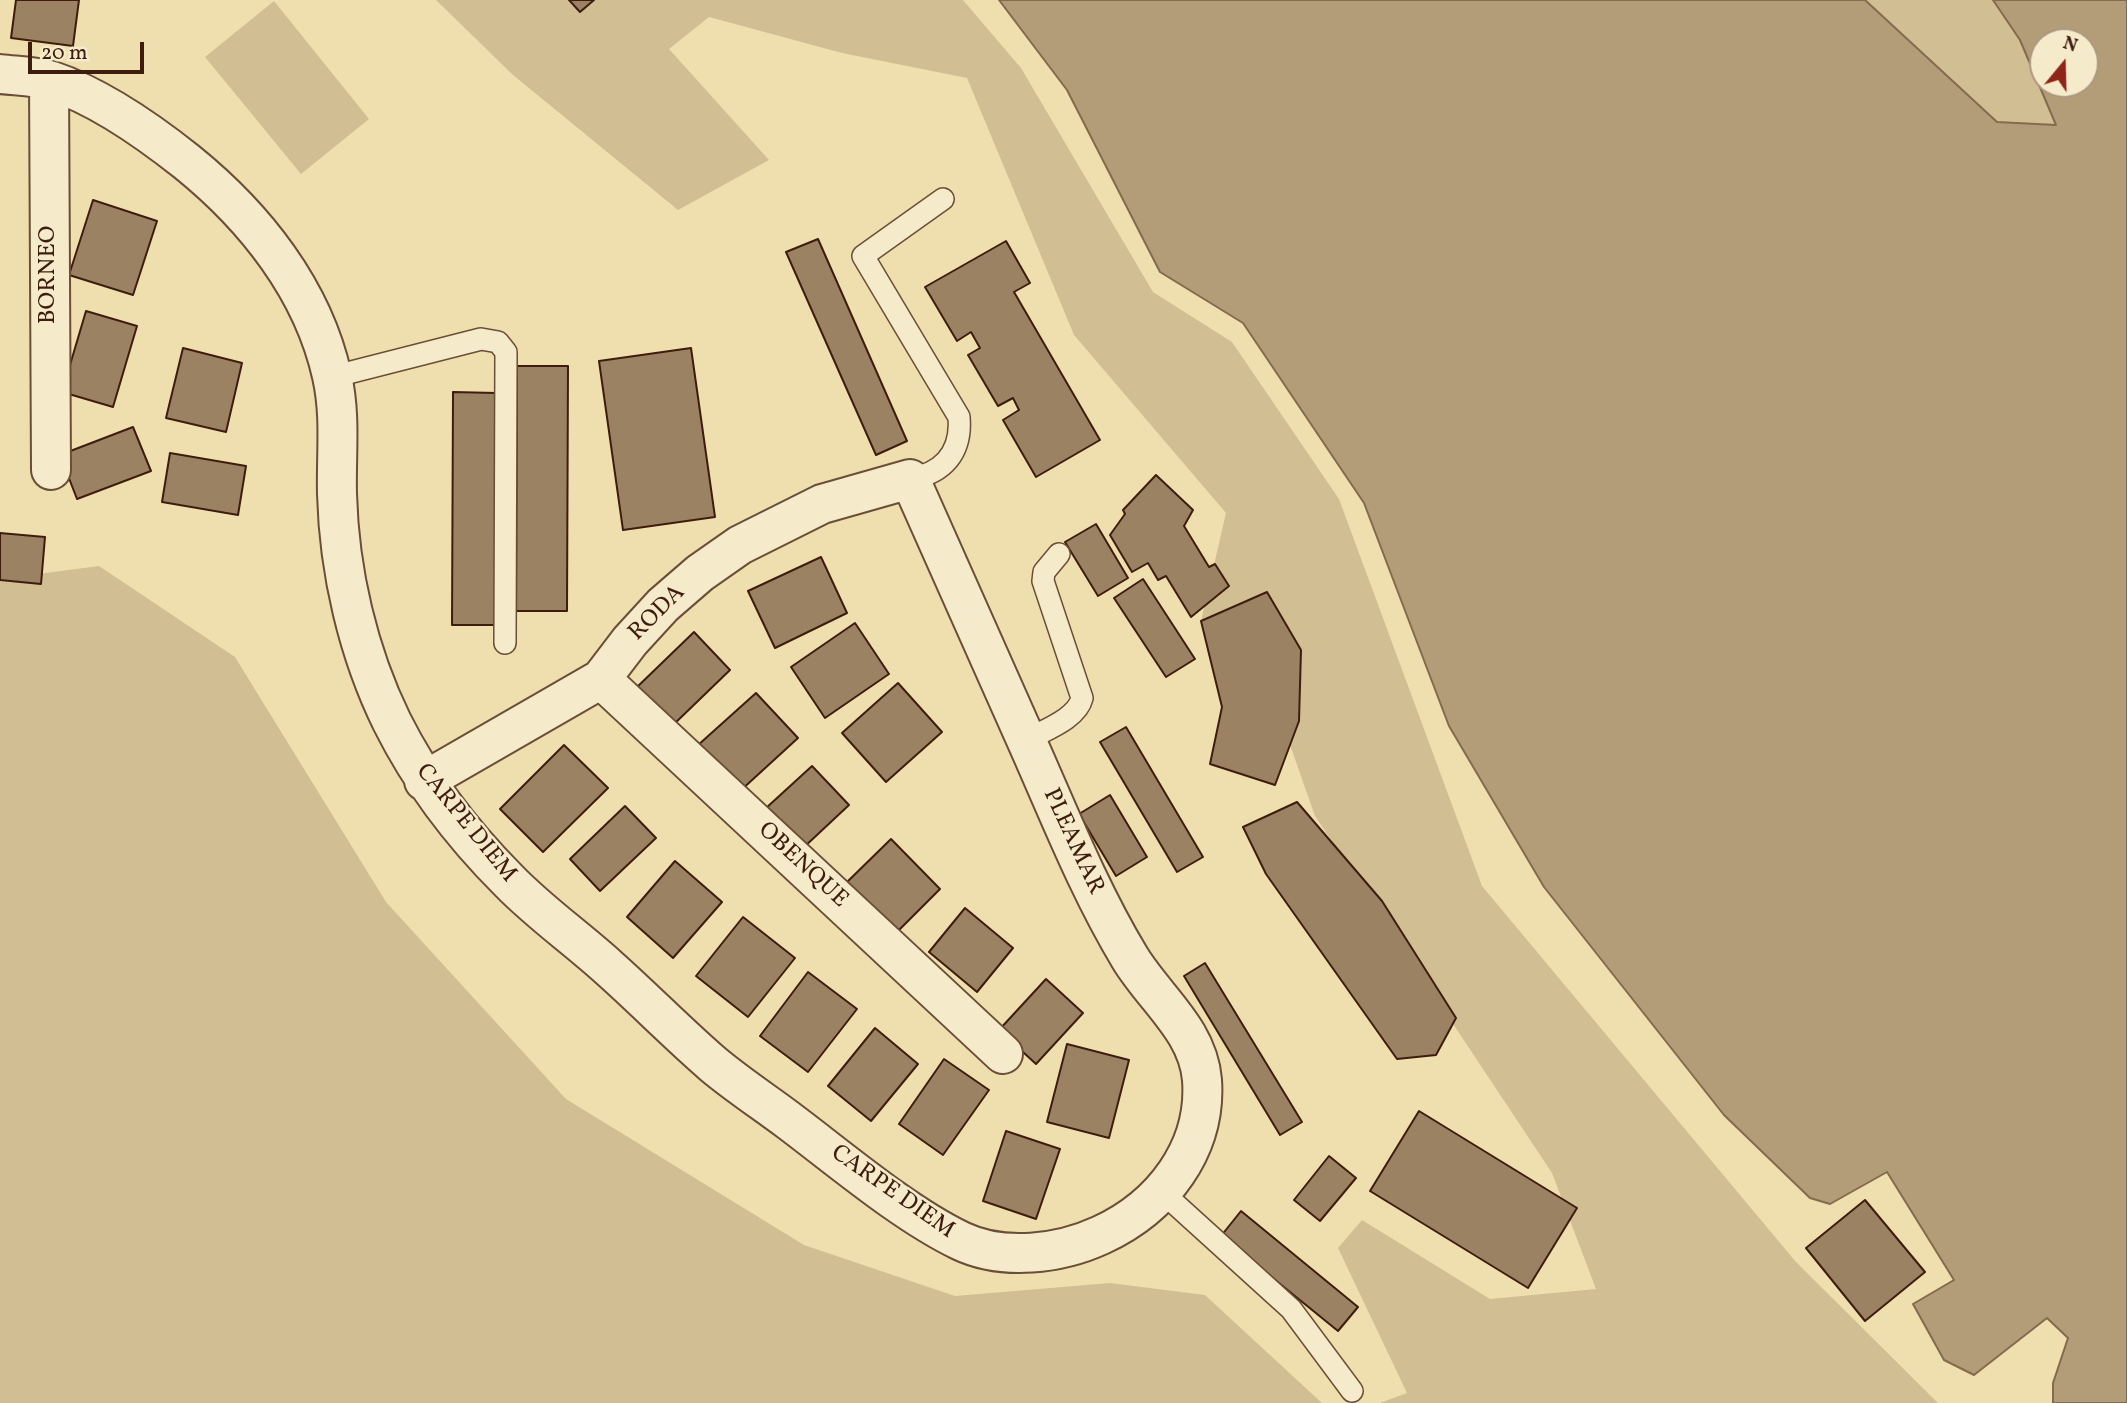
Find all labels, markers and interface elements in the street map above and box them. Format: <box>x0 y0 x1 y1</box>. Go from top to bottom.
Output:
scale bar <box>32 28 147 72</box>
north arrow <box>2029 28 2099 98</box>
text: N <box>2059 30 2081 60</box>
text: 20 m <box>41 39 87 68</box>
street label: BORNEO <box>36 226 64 324</box>
street label: RODA <box>624 580 692 648</box>
street label: CARPE DIEM <box>408 759 522 889</box>
street label: PLEAMAR <box>1035 784 1109 900</box>
street label: OBENQUE <box>751 817 853 915</box>
street label: CARPE DIEM <box>825 1140 959 1246</box>

